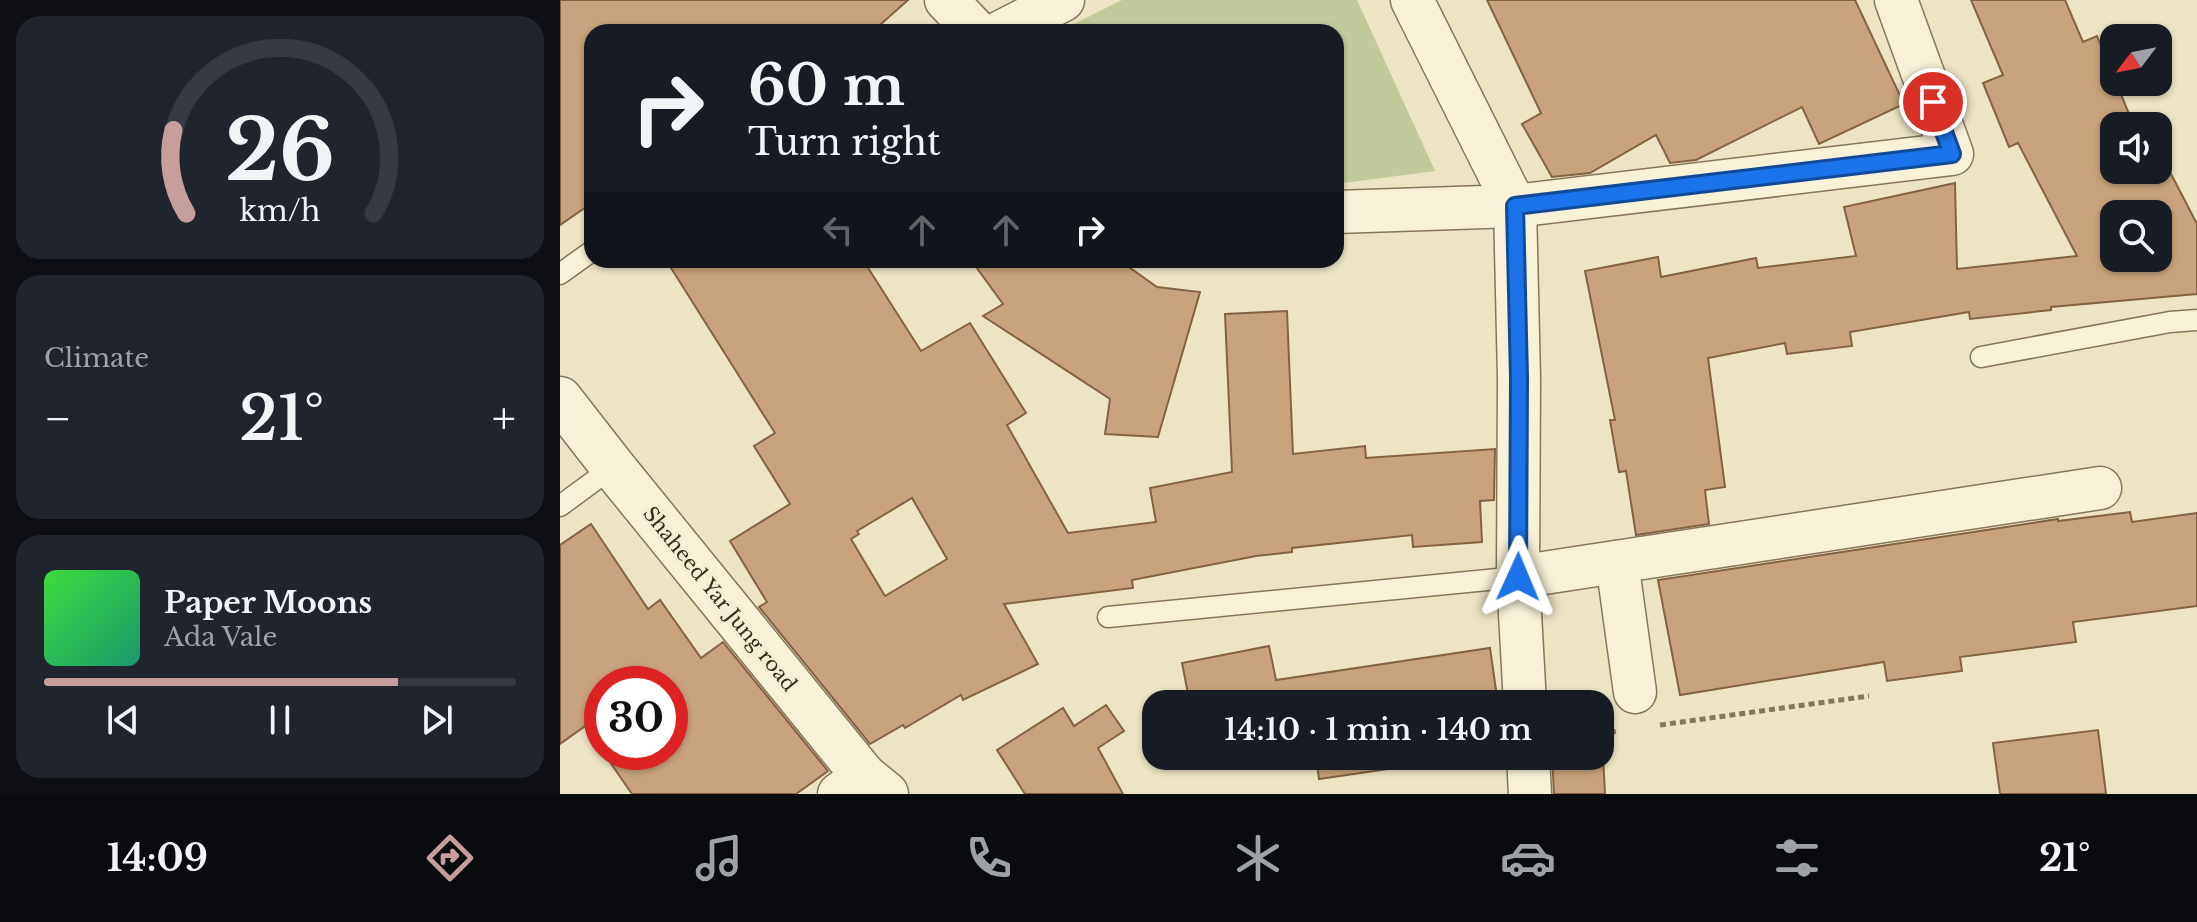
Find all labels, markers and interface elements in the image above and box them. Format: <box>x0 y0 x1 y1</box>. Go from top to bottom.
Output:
north arrow <box>2100 24 2172 96</box>
map controls <box>2100 24 2172 272</box>
text: 60 m <box>748 51 905 120</box>
icon: right <box>616 56 720 160</box>
pin <box>1899 68 1967 136</box>
icon: arrive <box>1911 80 1955 124</box>
text: 26 <box>225 98 335 201</box>
button: sound <box>2100 112 2172 184</box>
text: Turn right <box>748 120 941 165</box>
text: km/h <box>239 193 321 229</box>
button: search <box>2100 200 2172 272</box>
icon: left <box>816 208 860 252</box>
icon: ahead <box>900 208 944 252</box>
icon: ahead <box>984 208 1028 252</box>
icon: right <box>1068 208 1112 252</box>
text: Climate <box>44 342 149 374</box>
text: 21° <box>239 382 324 456</box>
text: − <box>44 391 72 446</box>
text: + <box>492 391 516 446</box>
street label: Shaheed Yar Jung road <box>638 502 802 696</box>
position arrow <box>1476 535 1560 619</box>
text: Paper Moons <box>164 584 372 621</box>
text: Ada Vale <box>164 621 277 653</box>
speed limit sign: 30 <box>584 666 688 770</box>
icon: previous <box>101 698 145 742</box>
icon: pause <box>258 698 302 742</box>
icon: next <box>415 698 459 742</box>
text: 14:10 · 1 min · 140 m <box>1224 711 1532 748</box>
icon: directions <box>422 830 478 886</box>
icon: music <box>691 830 747 886</box>
icon: phone <box>961 830 1017 886</box>
icon: climate <box>1230 830 1286 886</box>
icon: car <box>1500 830 1556 886</box>
icon: filters <box>1769 830 1825 886</box>
text: 14:09 <box>107 836 208 881</box>
text: 21° <box>2039 836 2090 881</box>

